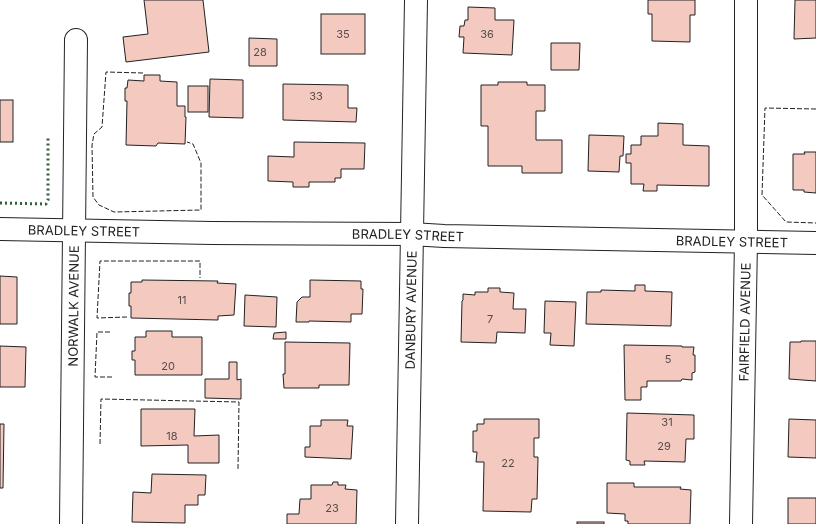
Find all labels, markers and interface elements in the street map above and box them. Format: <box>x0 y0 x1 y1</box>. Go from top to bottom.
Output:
house number: 35 <box>336 27 350 41</box>
house number: 36 <box>480 27 494 41</box>
house number: 28 <box>253 45 267 59</box>
house number: 33 <box>309 89 323 103</box>
street label: BRADLEY STREET <box>28 222 140 240</box>
street label: BRADLEY STREET <box>352 226 464 244</box>
street label: BRADLEY STREET <box>676 232 788 250</box>
street label: NORWALK AVENUE <box>65 245 82 367</box>
street label: DANBURY AVENUE <box>402 251 420 370</box>
street label: FAIRFIELD AVENUE <box>736 262 754 382</box>
house number: 11 <box>178 293 186 307</box>
house number: 7 <box>487 312 493 326</box>
house number: 5 <box>665 352 672 366</box>
house number: 20 <box>161 359 175 373</box>
house number: 31 <box>661 415 673 429</box>
house number: 18 <box>166 429 178 443</box>
house number: 29 <box>657 439 671 453</box>
house number: 22 <box>501 456 515 470</box>
house number: 23 <box>325 501 339 515</box>

